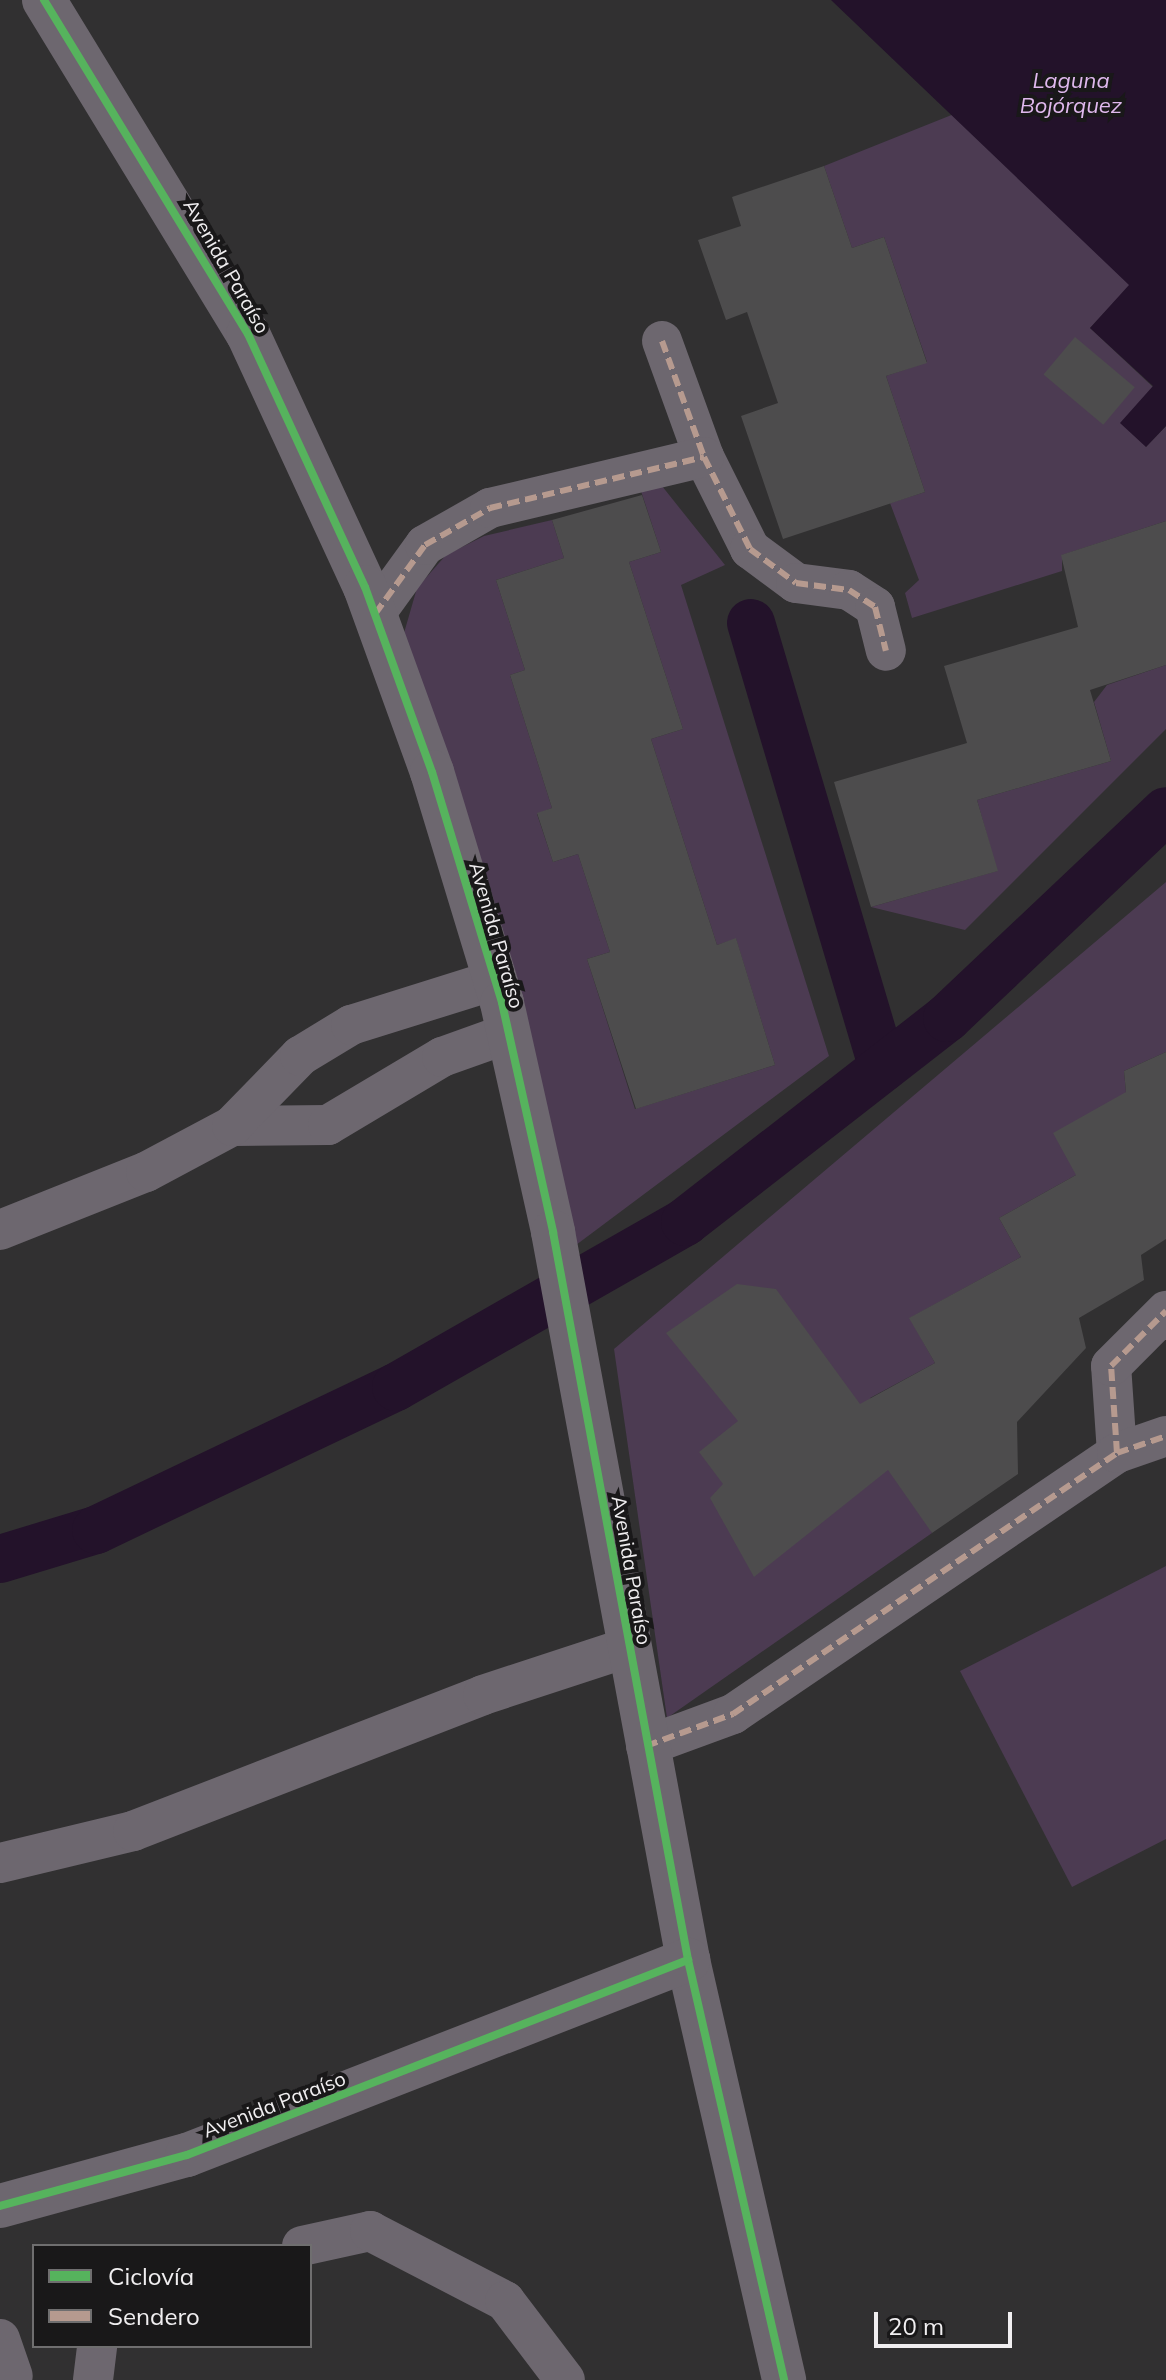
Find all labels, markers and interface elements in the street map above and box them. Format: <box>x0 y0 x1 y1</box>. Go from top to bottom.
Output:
water label: Laguna Bojórquez <box>1020 67 1122 118</box>
street label: Avenida Paraíso <box>179 195 275 337</box>
street label: Avenida Paraíso <box>465 859 529 1011</box>
street label: Avenida Paraíso <box>607 1494 657 1646</box>
street label: Avenida Paraíso <box>199 2066 349 2142</box>
legend <box>32 2244 312 2348</box>
text: Ciclovía <box>108 2261 194 2291</box>
scale bar <box>878 2296 1016 2346</box>
text: Sendero <box>108 2301 200 2331</box>
text: 20 m <box>888 2311 944 2341</box>

